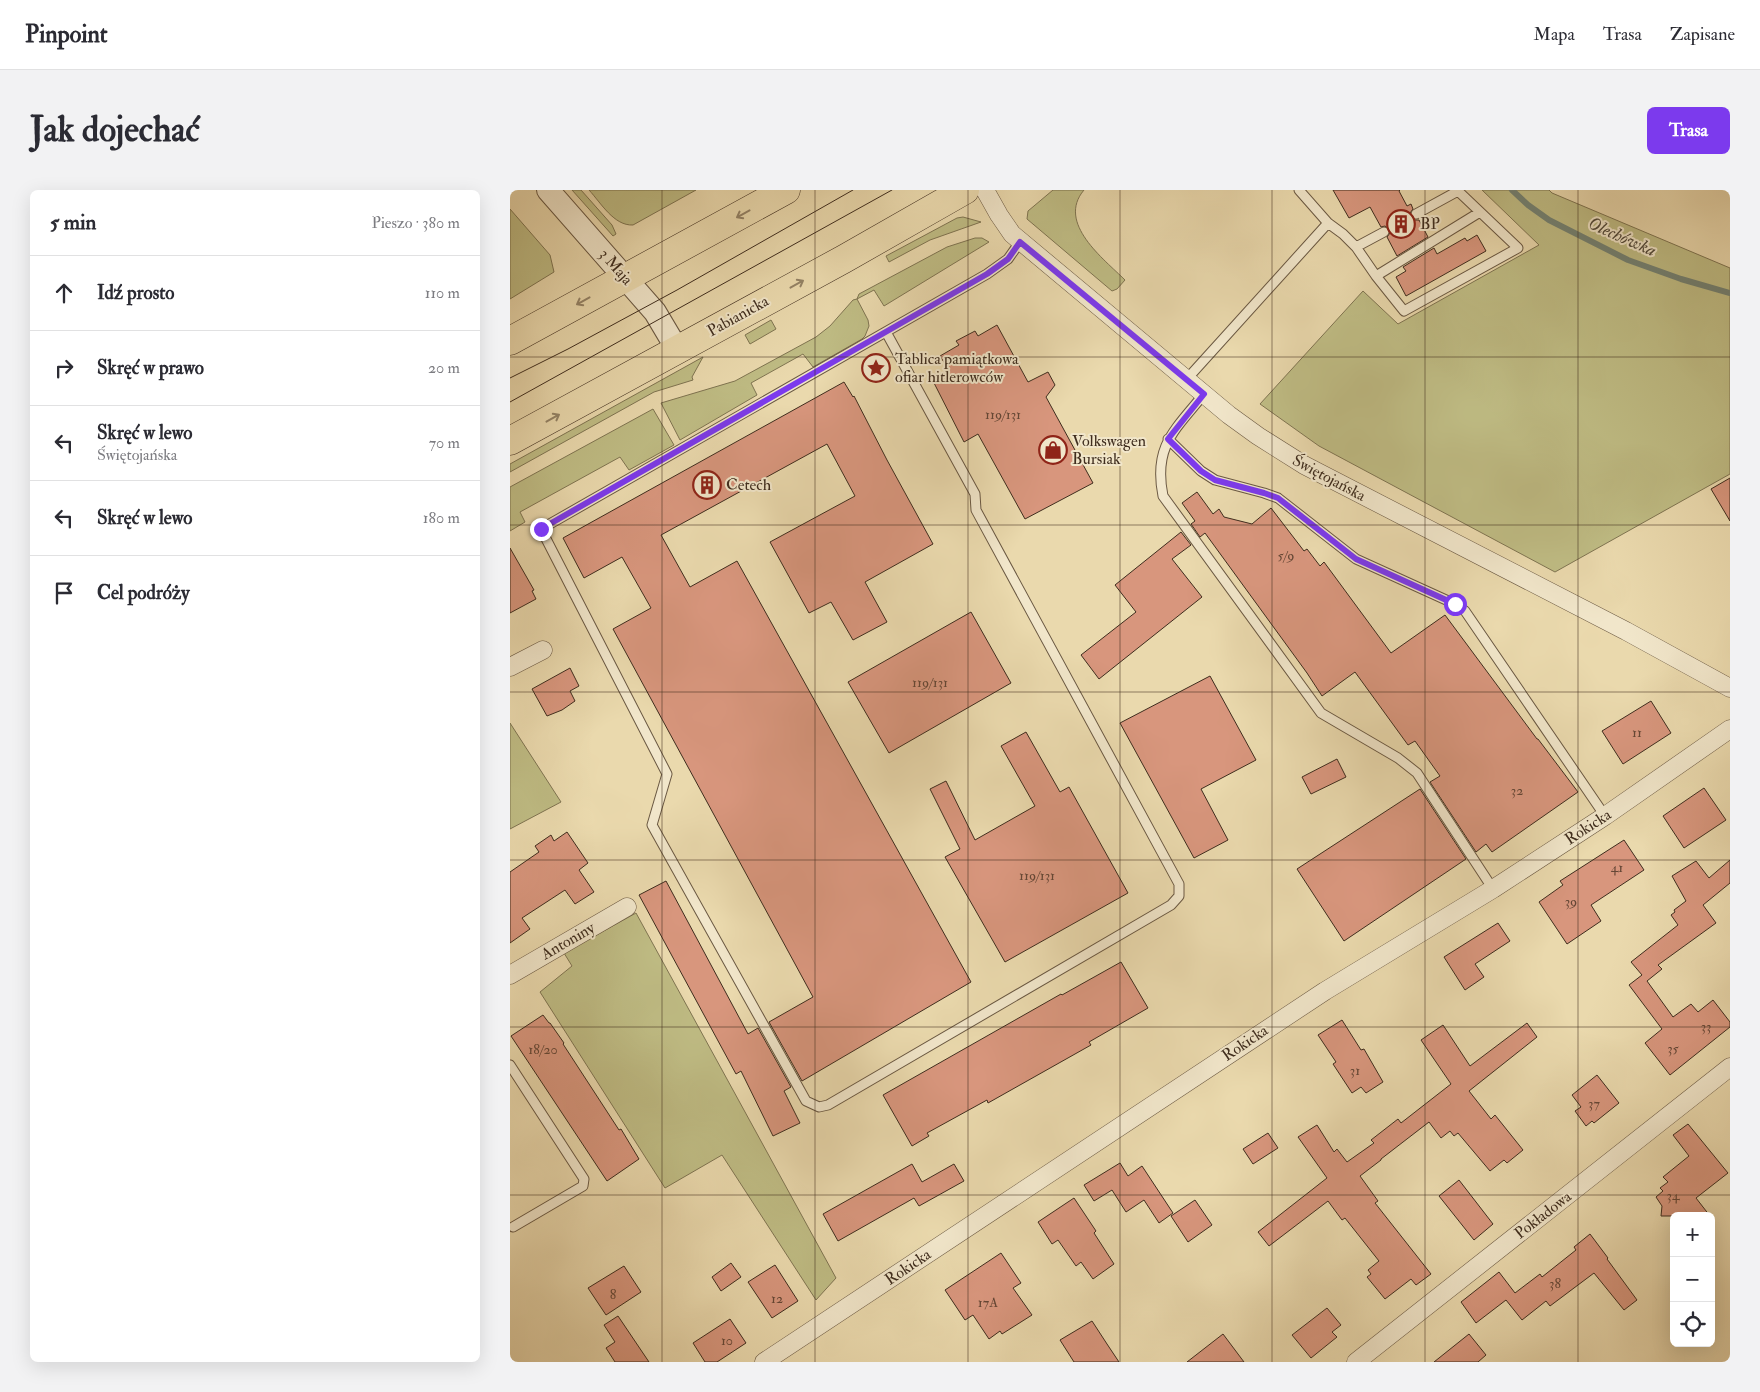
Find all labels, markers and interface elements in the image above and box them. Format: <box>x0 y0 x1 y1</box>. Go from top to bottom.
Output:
text: Pinpoint <box>25 19 108 50</box>
text: Mapa <box>1534 23 1575 46</box>
text: Trasa <box>1603 23 1642 46</box>
text: Zapisane <box>1670 23 1735 46</box>
button: Trasa <box>1647 107 1730 154</box>
text: Jak dojechać <box>30 108 200 152</box>
text: 5 min <box>50 209 96 236</box>
one-way arrow <box>736 209 751 219</box>
building icon: BP <box>1386 209 1416 239</box>
water label: Olechówka <box>1584 212 1660 262</box>
text: Pieszo · 380 m <box>371 213 460 233</box>
place label: BP <box>1420 214 1440 234</box>
street label: 3 Maja <box>595 245 638 290</box>
icon: ahead <box>50 279 78 307</box>
one-way arrow <box>789 279 804 288</box>
text: Idź prosto <box>97 281 174 305</box>
text: 110 m <box>425 283 460 303</box>
street label: Pabianicka <box>704 291 773 341</box>
one-way arrow <box>576 297 590 307</box>
place label: Tablica pamiątkowa ofiar hitlerowców <box>895 349 1019 387</box>
place icon: Tablica pamiątkowa ofiar hitlerowców <box>861 353 891 383</box>
icon: right <box>50 354 78 382</box>
text: Skręć w prawo <box>97 356 204 380</box>
text: 20 m <box>428 358 460 378</box>
house number: 119/131 <box>985 406 1021 423</box>
one-way arrow <box>545 412 559 422</box>
text: Skręć w lewo <box>97 421 192 445</box>
icon: left <box>50 429 78 457</box>
place label: Volkswagen Bursiak <box>1072 431 1146 469</box>
text: 70 m <box>429 433 460 453</box>
shop icon: Volkswagen Bursiak <box>1038 435 1068 465</box>
text: Świętojańska <box>97 445 177 465</box>
street label: Świętojańska <box>1289 450 1370 506</box>
building icon: Cetech <box>692 470 722 500</box>
place label: Cetech <box>726 475 772 495</box>
icon: left <box>50 504 78 532</box>
text: Skręć w lewo <box>97 506 192 530</box>
text: 180 m <box>423 508 460 528</box>
route end <box>530 518 553 541</box>
house number: 5/9 <box>1278 547 1294 564</box>
icon: arrive <box>50 579 78 607</box>
text: Cel podróży <box>97 581 190 605</box>
route start <box>1444 593 1467 616</box>
house number: 119/131 <box>912 674 948 691</box>
house number: 11 <box>1632 724 1642 741</box>
house number: 32 <box>1511 782 1523 799</box>
street label: Rokicka <box>1561 804 1615 849</box>
house number: 41 <box>1611 859 1623 876</box>
house number: 119/131 <box>1019 867 1055 884</box>
house number: 39 <box>1565 893 1577 910</box>
street label: Antoniny <box>537 917 599 965</box>
house number: 33 <box>1701 1018 1711 1035</box>
street label: Rokicka <box>1218 1020 1272 1066</box>
house number: 35 <box>1667 1040 1680 1057</box>
house number: 18/20 <box>528 1041 558 1058</box>
house number: 31 <box>1350 1062 1360 1079</box>
house number: 37 <box>1588 1095 1600 1112</box>
street label: Pokładowa <box>1511 1186 1576 1243</box>
house number: 34 <box>1667 1187 1681 1204</box>
map controls <box>1670 1212 1715 1347</box>
button: + <box>1670 1212 1715 1257</box>
street label: Rokicka <box>881 1244 935 1290</box>
button: − <box>1670 1257 1715 1302</box>
house number: 38 <box>1549 1275 1561 1292</box>
house number: 8 <box>610 1286 617 1303</box>
house number: 12 <box>771 1290 783 1307</box>
house number: 17A <box>978 1294 998 1311</box>
button: locate <box>1670 1302 1715 1347</box>
house number: 10 <box>721 1332 733 1349</box>

